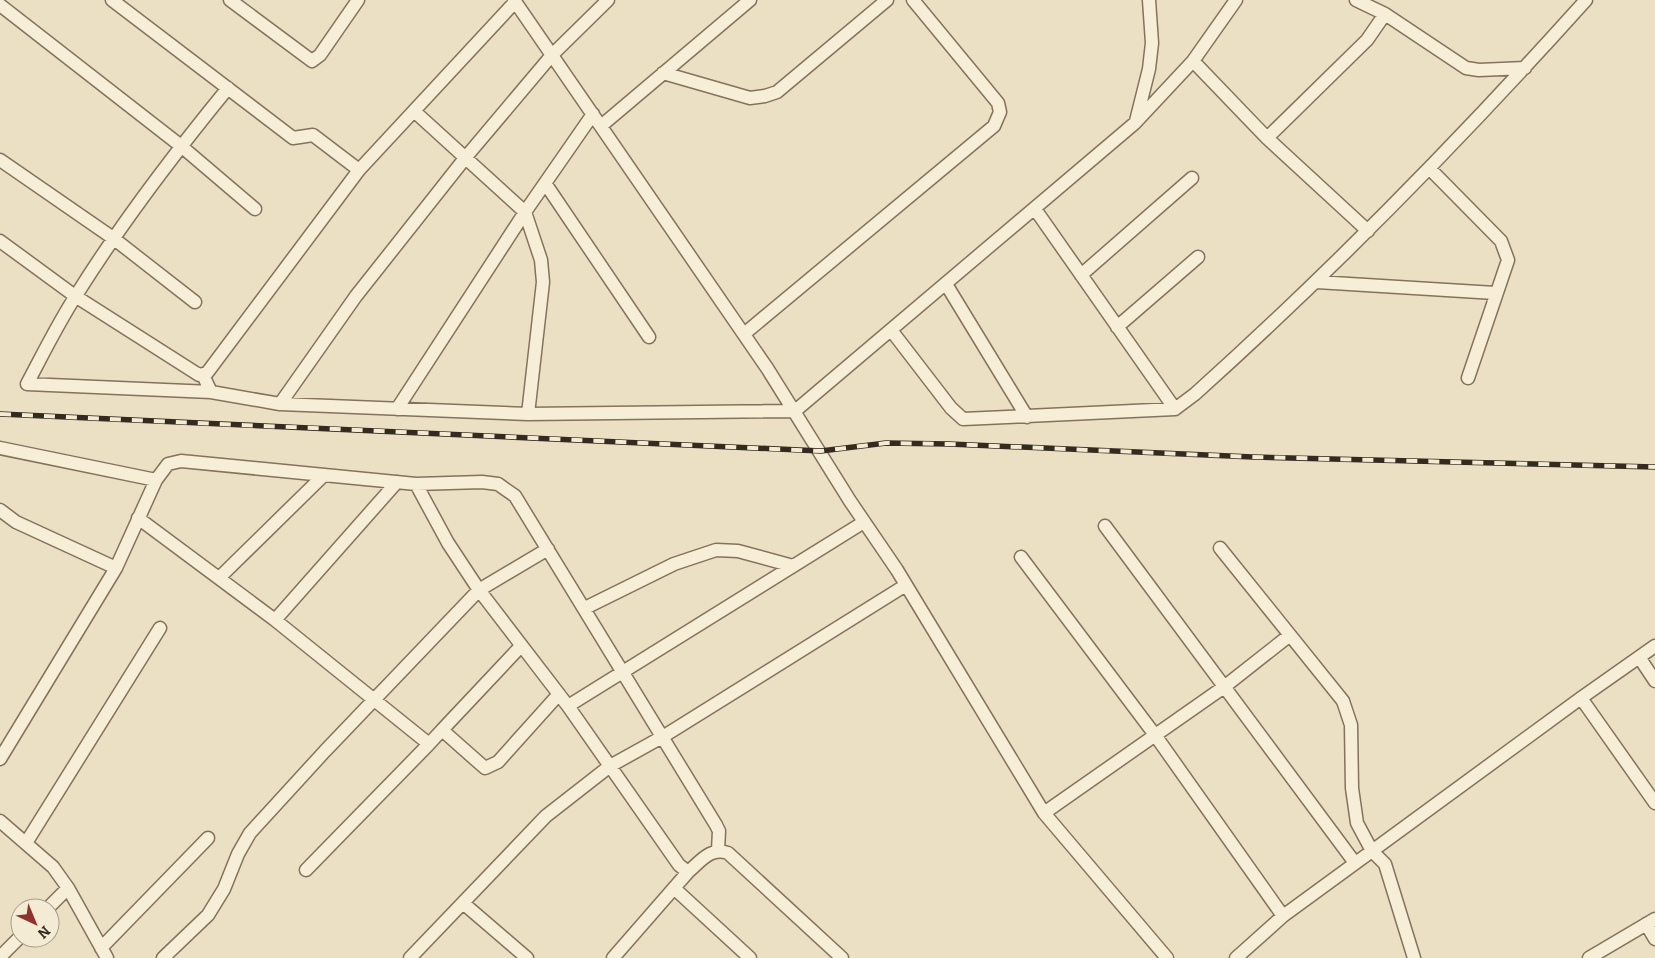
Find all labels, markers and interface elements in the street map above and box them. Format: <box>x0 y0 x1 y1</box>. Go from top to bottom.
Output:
north arrow <box>10 898 60 948</box>
text: N <box>34 922 53 942</box>

